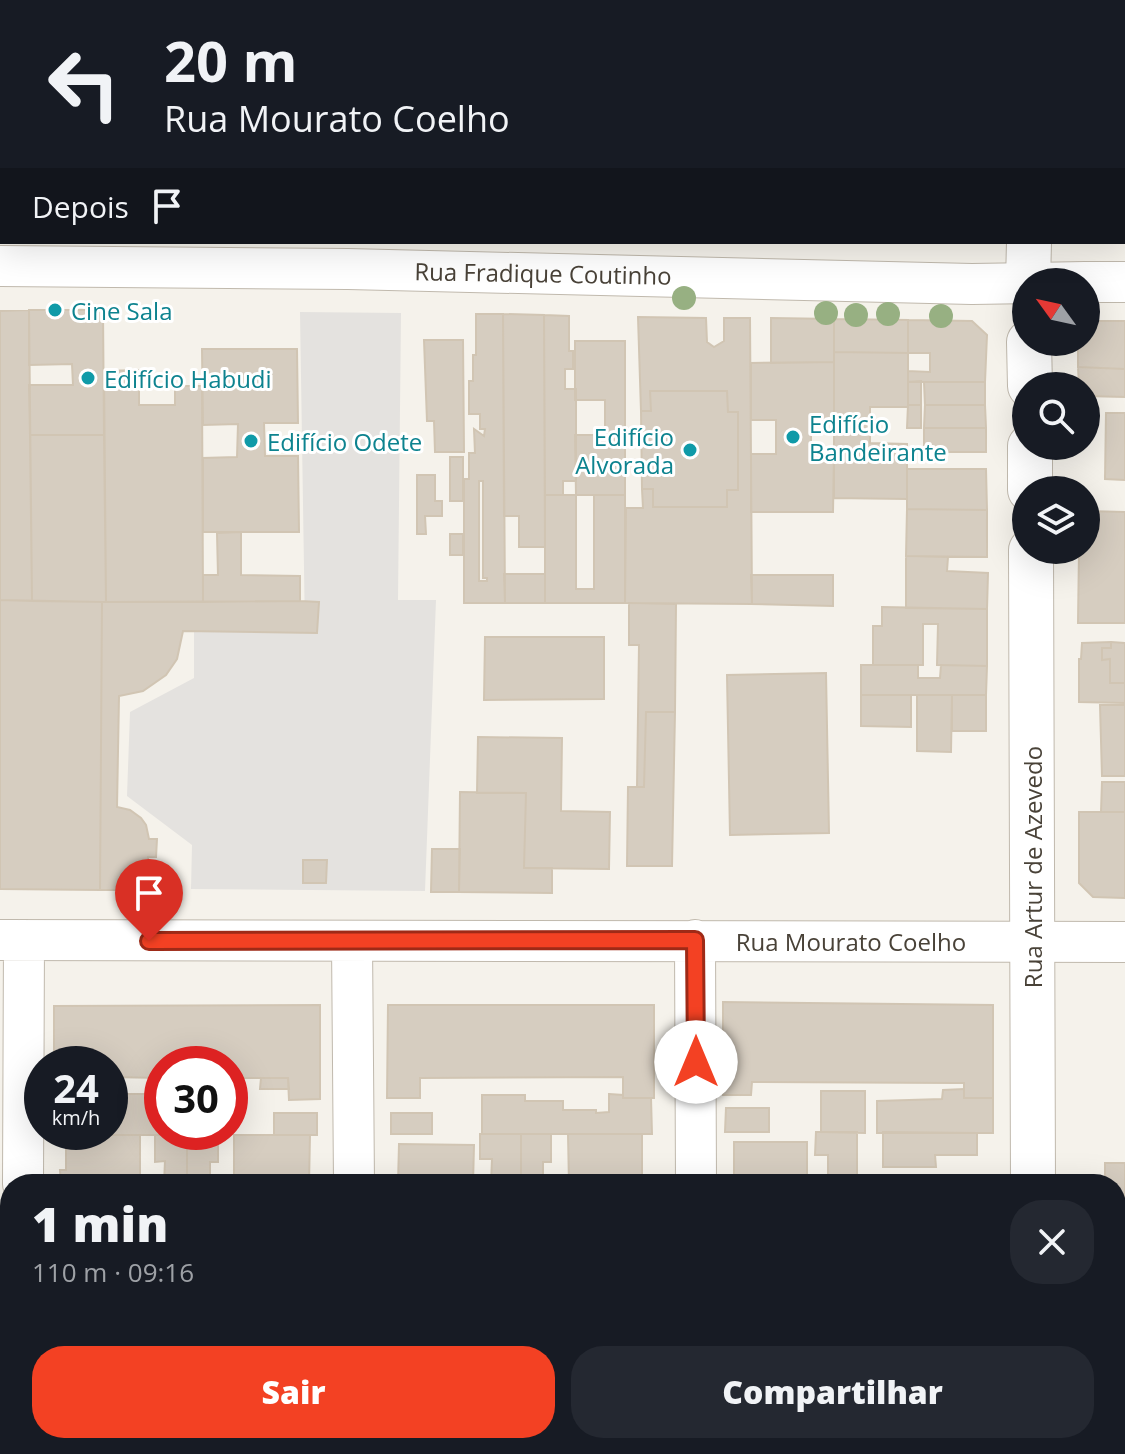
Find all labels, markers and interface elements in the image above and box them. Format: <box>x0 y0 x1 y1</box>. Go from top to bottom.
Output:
text: 20 m <box>164 22 298 98</box>
icon: left <box>32 32 136 136</box>
text: Rua Mourato Coelho <box>164 94 510 143</box>
icon: arrive <box>145 184 189 228</box>
text: Depois <box>32 186 129 227</box>
street label: Rua Fradique Coutinho <box>414 254 672 292</box>
north arrow <box>1012 268 1100 356</box>
map controls <box>1012 268 1100 564</box>
place label: Cine Sala <box>71 294 173 327</box>
marker: Cine Sala <box>46 301 64 319</box>
place label: Edifício Habudi <box>104 362 272 395</box>
marker: Edifício Habudi <box>79 369 97 387</box>
button: search <box>1012 372 1100 460</box>
place label: Edifício Bandeirante <box>809 407 947 468</box>
place label: Edifício Alvorada <box>575 420 674 481</box>
place label: Edifício Odete <box>267 425 422 458</box>
marker: Edifício Bandeirante <box>784 428 802 446</box>
marker: Edifício Odete <box>242 432 260 450</box>
marker: Edifício Alvorada <box>681 441 699 459</box>
button: layers <box>1012 476 1100 564</box>
street label: Rua Artur de Azevedo <box>1016 746 1049 988</box>
pin <box>115 859 183 941</box>
icon: arrive <box>127 871 171 915</box>
street label: Rua Mourato Coelho <box>736 925 966 958</box>
position arrow <box>654 1020 738 1104</box>
speed limit sign: 30 <box>144 1046 248 1150</box>
text: 24 <box>53 1060 99 1115</box>
text: km/h <box>52 1104 100 1131</box>
text: 1 min <box>32 1191 168 1256</box>
button: close <box>1010 1200 1094 1284</box>
text: 110 m · 09:16 <box>32 1254 194 1290</box>
button: Sair <box>32 1346 555 1438</box>
button: Compartilhar <box>571 1346 1094 1438</box>

